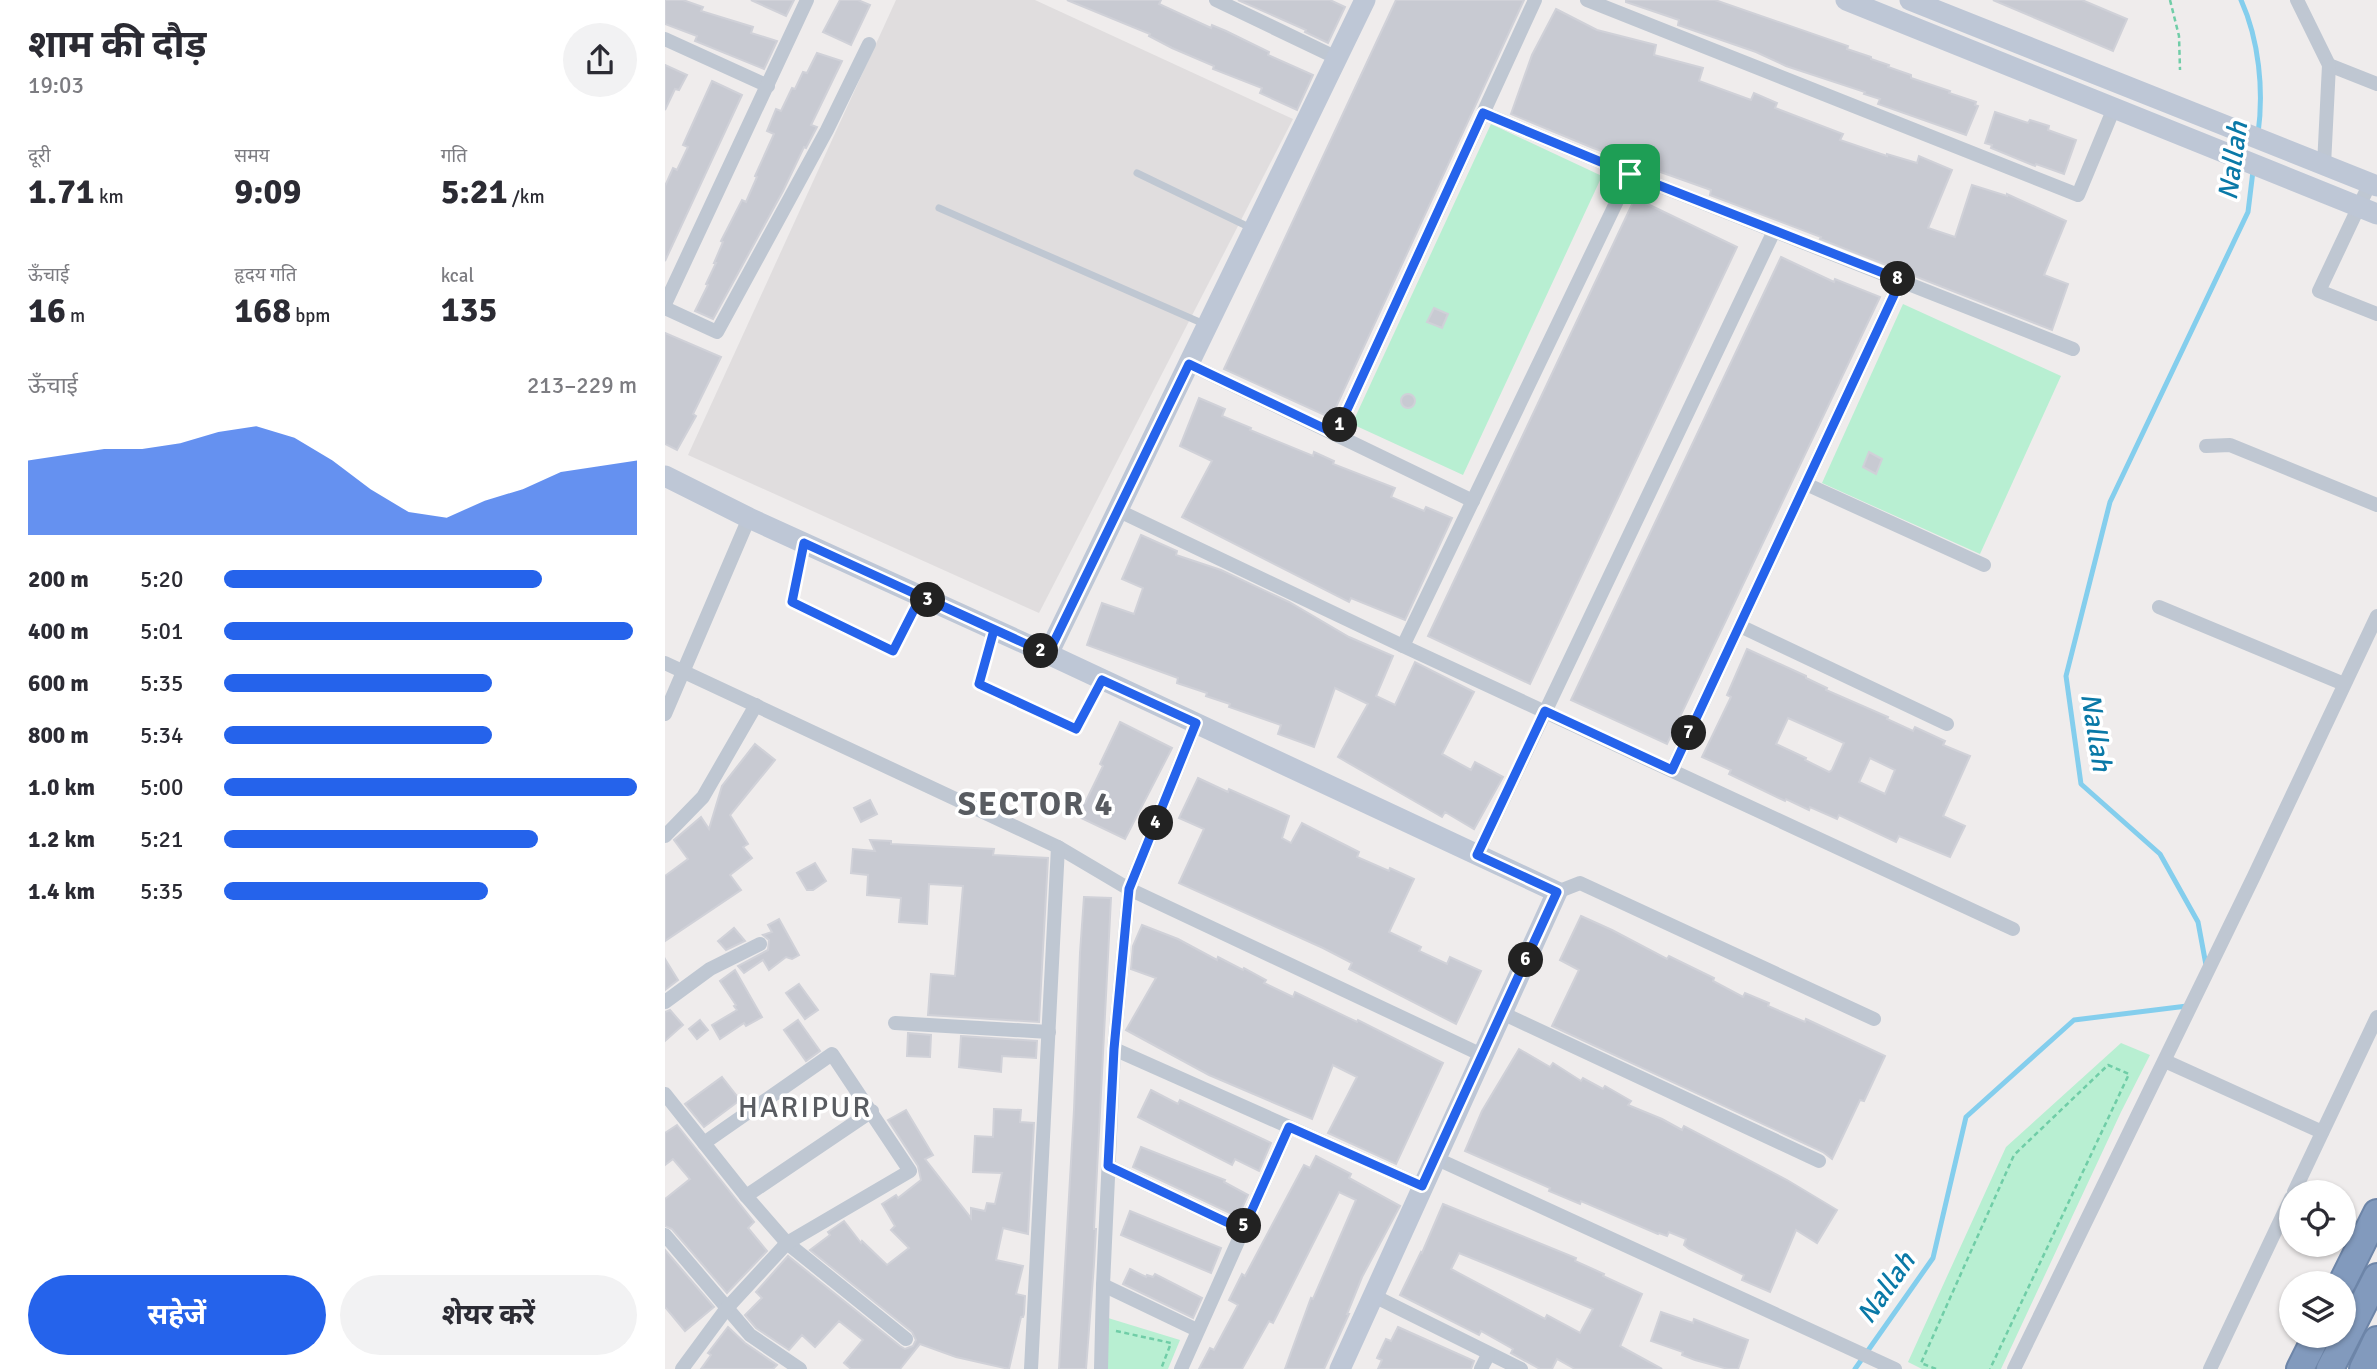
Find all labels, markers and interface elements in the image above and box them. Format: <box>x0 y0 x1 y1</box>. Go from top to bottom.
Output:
text: शाम की दौड़ <box>28 21 206 68</box>
button: share <box>563 23 637 97</box>
text: 19:03 <box>28 71 84 100</box>
water label: Nallah <box>2211 119 2255 202</box>
text: दूरी <box>28 144 51 168</box>
text: समय <box>234 144 270 168</box>
text: गति <box>441 144 467 168</box>
pin <box>1600 144 1660 204</box>
icon: arrive <box>1611 155 1649 193</box>
text: 1.71 <box>28 170 95 213</box>
text: 9:09 <box>234 170 301 213</box>
text: 5:21 <box>441 170 508 213</box>
text: km <box>95 185 124 209</box>
text: /km <box>508 185 545 209</box>
pin: 8 <box>1881 262 1915 296</box>
text: ऊँचाई <box>28 263 69 287</box>
text: हृदय गति <box>234 263 297 287</box>
text: kcal <box>441 264 474 288</box>
text: 8 <box>1892 266 1903 290</box>
text: 135 <box>441 288 497 331</box>
text: 16 <box>28 289 66 332</box>
text: 168 <box>234 289 291 332</box>
text: m <box>66 304 85 328</box>
text: bpm <box>291 304 330 328</box>
text: ऊँचाई <box>28 371 78 400</box>
text: 213–229 m <box>527 371 637 400</box>
pin: 1 <box>1323 408 1357 442</box>
text: 1 <box>1334 412 1345 436</box>
text: 200 m <box>28 565 89 594</box>
text: 5:20 <box>140 565 183 594</box>
pin: 3 <box>911 582 945 618</box>
text: 3 <box>922 587 933 611</box>
text: 400 m <box>28 617 89 646</box>
text: 5:01 <box>140 617 183 646</box>
pin: 2 <box>1023 634 1059 668</box>
text: 2 <box>1035 638 1046 662</box>
text: 600 m <box>28 669 89 698</box>
text: 5:35 <box>140 669 183 698</box>
water label: Nallah <box>2073 690 2119 774</box>
pin: 7 <box>1671 716 1707 750</box>
text: 7 <box>1683 720 1694 744</box>
text: 800 m <box>28 721 89 750</box>
text: 5:34 <box>140 721 183 750</box>
text: 1.0 km <box>28 773 95 802</box>
text: 5:00 <box>140 773 183 802</box>
district label: SECTOR 4 <box>958 784 1114 825</box>
pin: 4 <box>1139 806 1173 840</box>
text: 4 <box>1150 810 1161 834</box>
text: 1.2 km <box>28 825 95 854</box>
text: 5:21 <box>140 825 183 854</box>
text: 1.4 km <box>28 877 95 906</box>
text: 5:35 <box>140 877 183 906</box>
pin: 6 <box>1509 942 1543 978</box>
text: 6 <box>1520 947 1531 971</box>
district label: HARIPUR <box>738 1089 872 1126</box>
map controls <box>2279 1180 2356 1348</box>
button: locate <box>2279 1180 2356 1257</box>
pin: 5 <box>1227 1208 1261 1244</box>
text: 5 <box>1238 1213 1249 1237</box>
water label: Nallah <box>1849 1245 1923 1330</box>
button: layers <box>2279 1271 2356 1348</box>
button: सहेजें <box>28 1275 326 1355</box>
button: शेयर करें <box>340 1275 637 1355</box>

